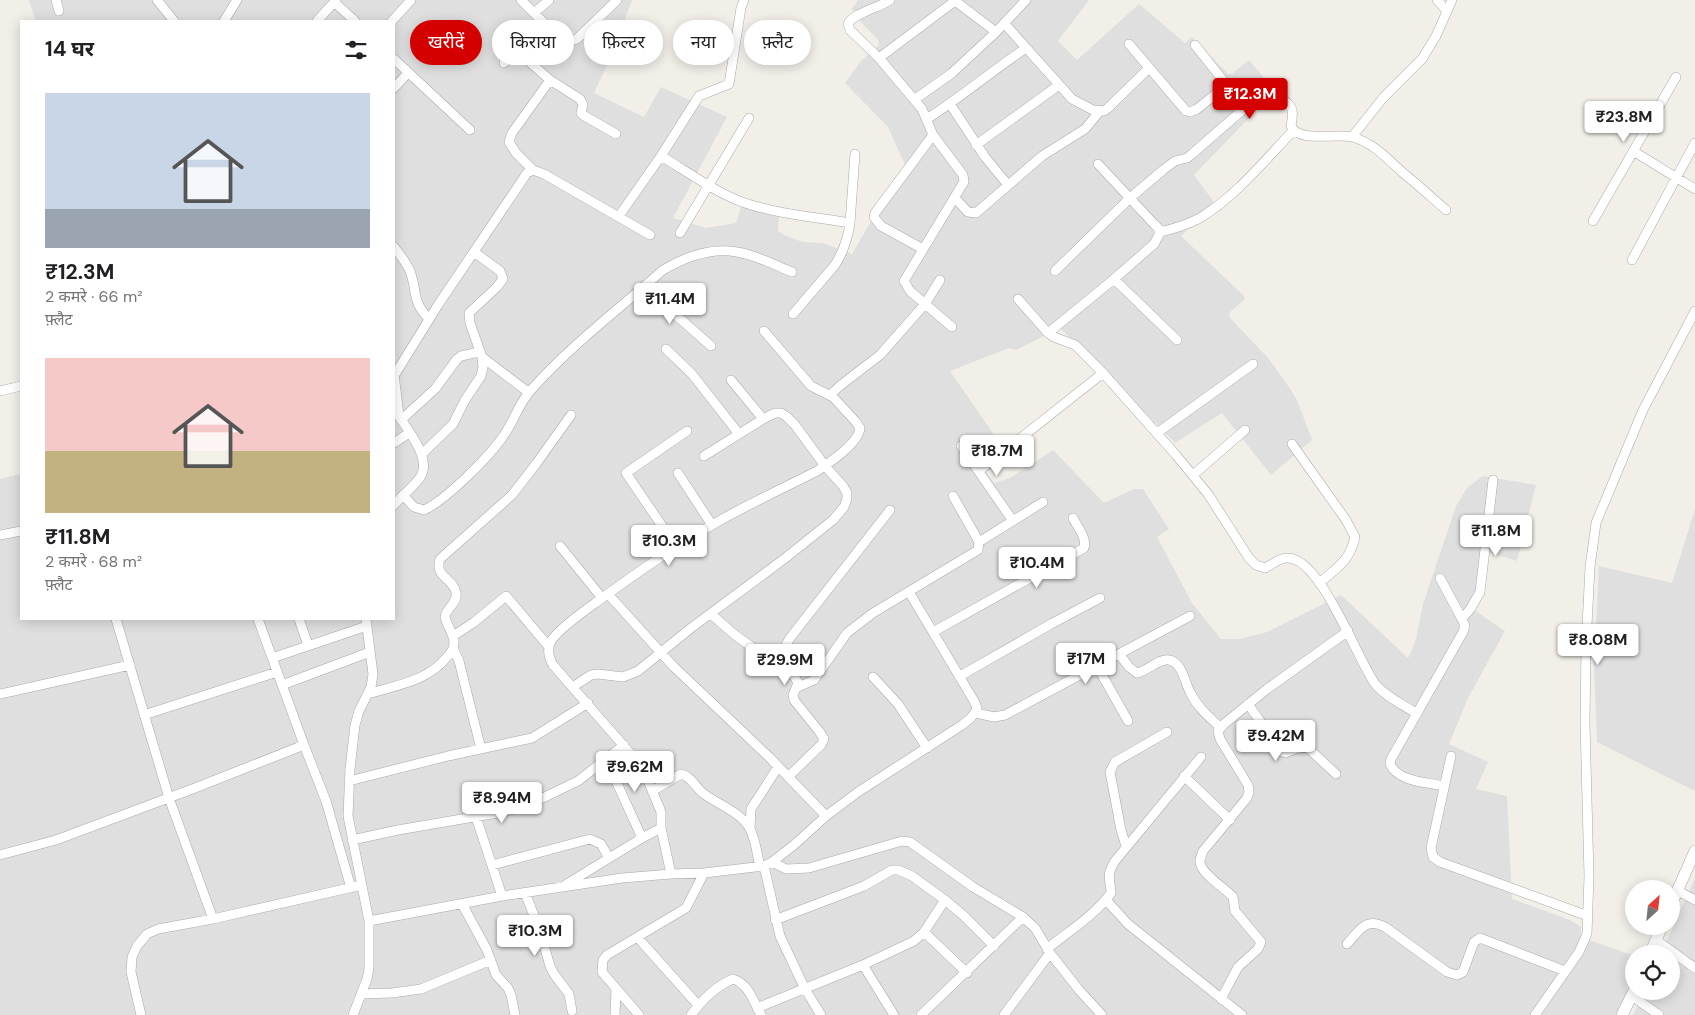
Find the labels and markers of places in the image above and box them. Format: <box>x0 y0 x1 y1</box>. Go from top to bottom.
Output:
pin: ₹12.3M <box>1209 78 1291 120</box>
pin: ₹23.8M <box>1583 100 1665 143</box>
pin: ₹11.4M <box>629 282 711 325</box>
pin: ₹18.7M <box>956 434 1038 477</box>
pin: ₹11.8M <box>1455 514 1537 557</box>
pin: ₹10.3M <box>628 524 710 567</box>
pin: ₹10.4M <box>996 546 1078 589</box>
pin: ₹8.08M <box>1557 624 1639 666</box>
pin: ₹17M <box>1056 642 1116 685</box>
pin: ₹29.9M <box>744 644 826 686</box>
pin: ₹9.42M <box>1235 720 1317 762</box>
pin: ₹9.62M <box>594 750 676 793</box>
pin: ₹8.94M <box>461 782 543 824</box>
pin: ₹10.3M <box>494 914 576 957</box>

